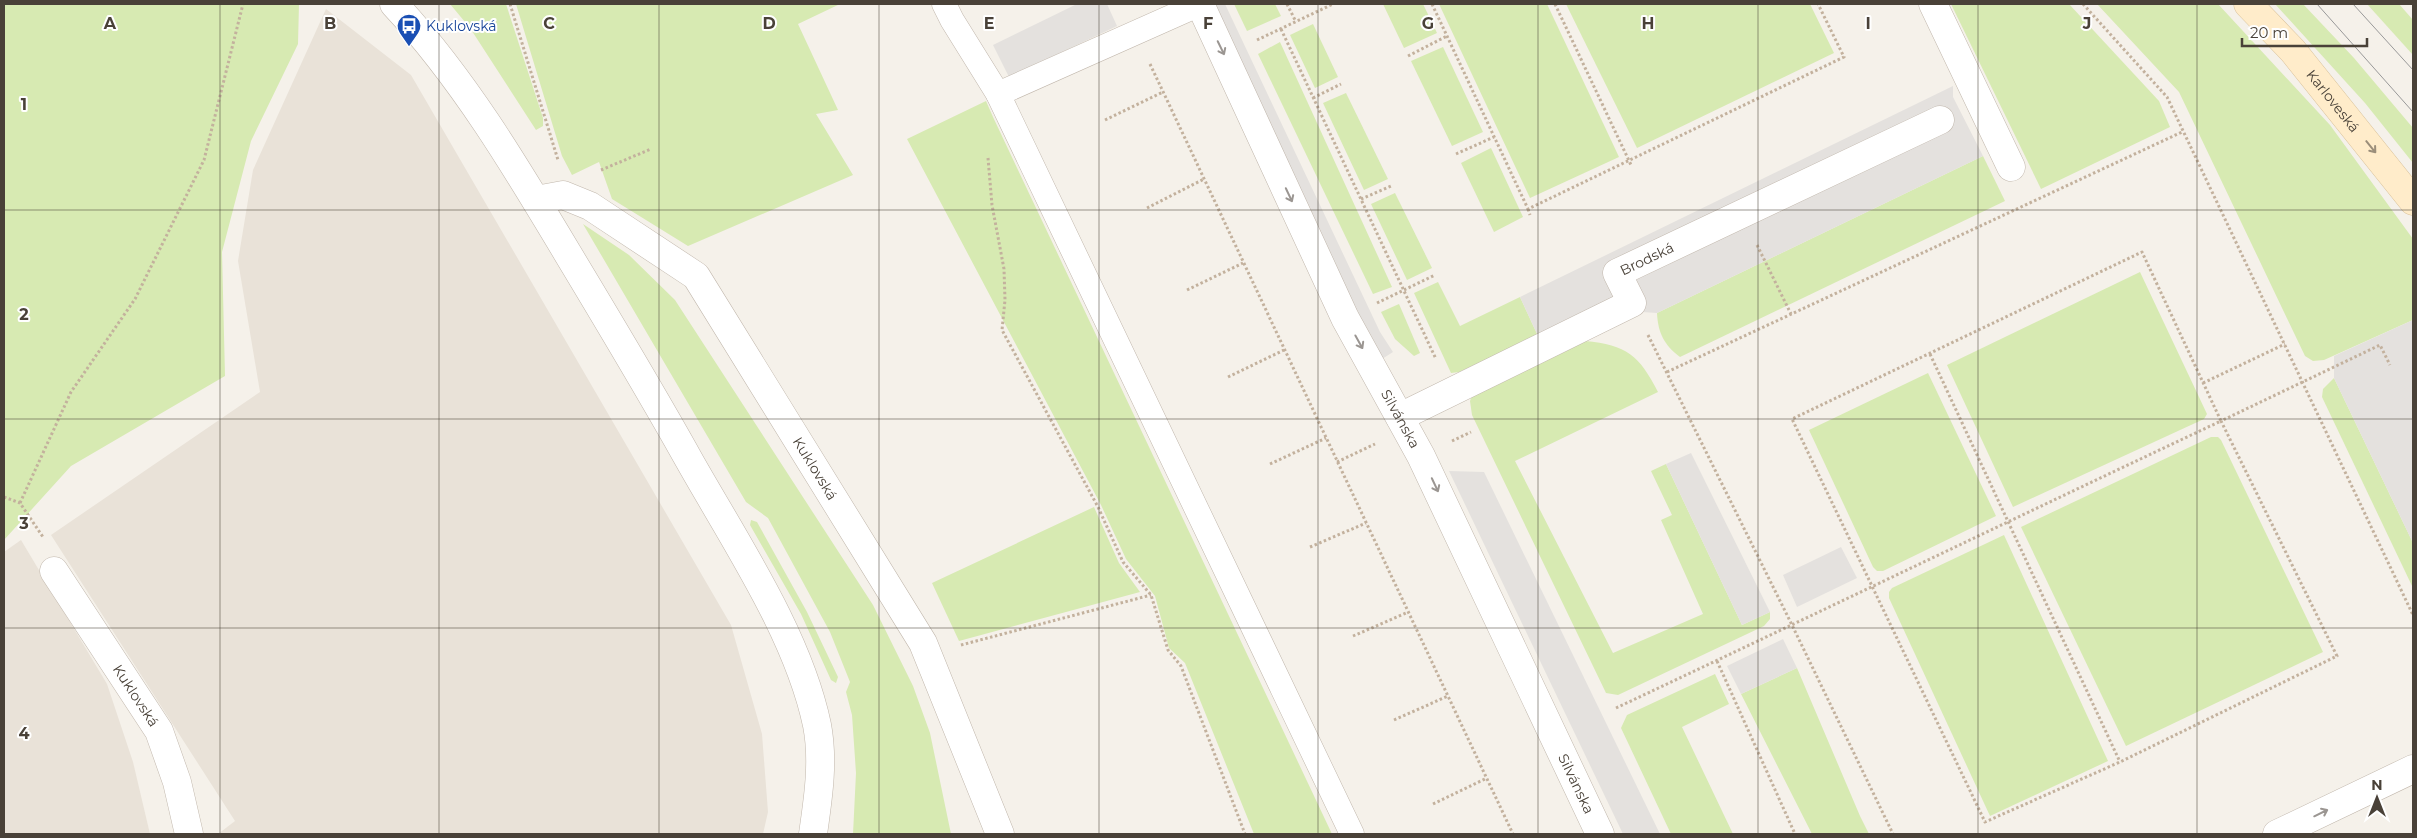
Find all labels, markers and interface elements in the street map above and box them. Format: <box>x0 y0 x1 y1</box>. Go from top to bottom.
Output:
bus stop icon: Kuklovská <box>396 13 422 47</box>
text: A <box>103 14 117 33</box>
text: B <box>324 14 336 33</box>
text: C <box>543 14 555 33</box>
text: D <box>762 14 776 33</box>
text: E <box>984 14 994 33</box>
text: F <box>1203 14 1213 33</box>
text: G <box>1422 14 1434 33</box>
text: H <box>1642 14 1654 33</box>
text: I <box>1865 14 1871 33</box>
text: J <box>2082 14 2091 33</box>
scale bar <box>2242 15 2367 47</box>
place label: Kuklovská <box>426 17 497 35</box>
text: 20 m <box>2250 23 2288 42</box>
one-way arrow <box>1217 40 1227 55</box>
street label: Karloveská <box>2302 66 2363 136</box>
text: 1 <box>21 95 27 114</box>
one-way arrow <box>2366 140 2377 153</box>
one-way arrow <box>1285 187 1294 202</box>
street label: Brodská <box>1617 238 1677 279</box>
text: 2 <box>19 305 29 324</box>
one-way arrow <box>1354 335 1364 349</box>
street label: Silvánska <box>1377 386 1424 451</box>
street label: Kuklovská <box>789 434 841 503</box>
one-way arrow <box>1431 478 1441 493</box>
text: 3 <box>18 514 29 533</box>
street label: Kuklovská <box>109 661 163 730</box>
text: 4 <box>18 724 30 743</box>
street label: Silvánska <box>1554 751 1598 817</box>
north arrow <box>2352 773 2402 823</box>
text: N <box>2371 776 2383 794</box>
one-way arrow <box>2313 808 2328 818</box>

